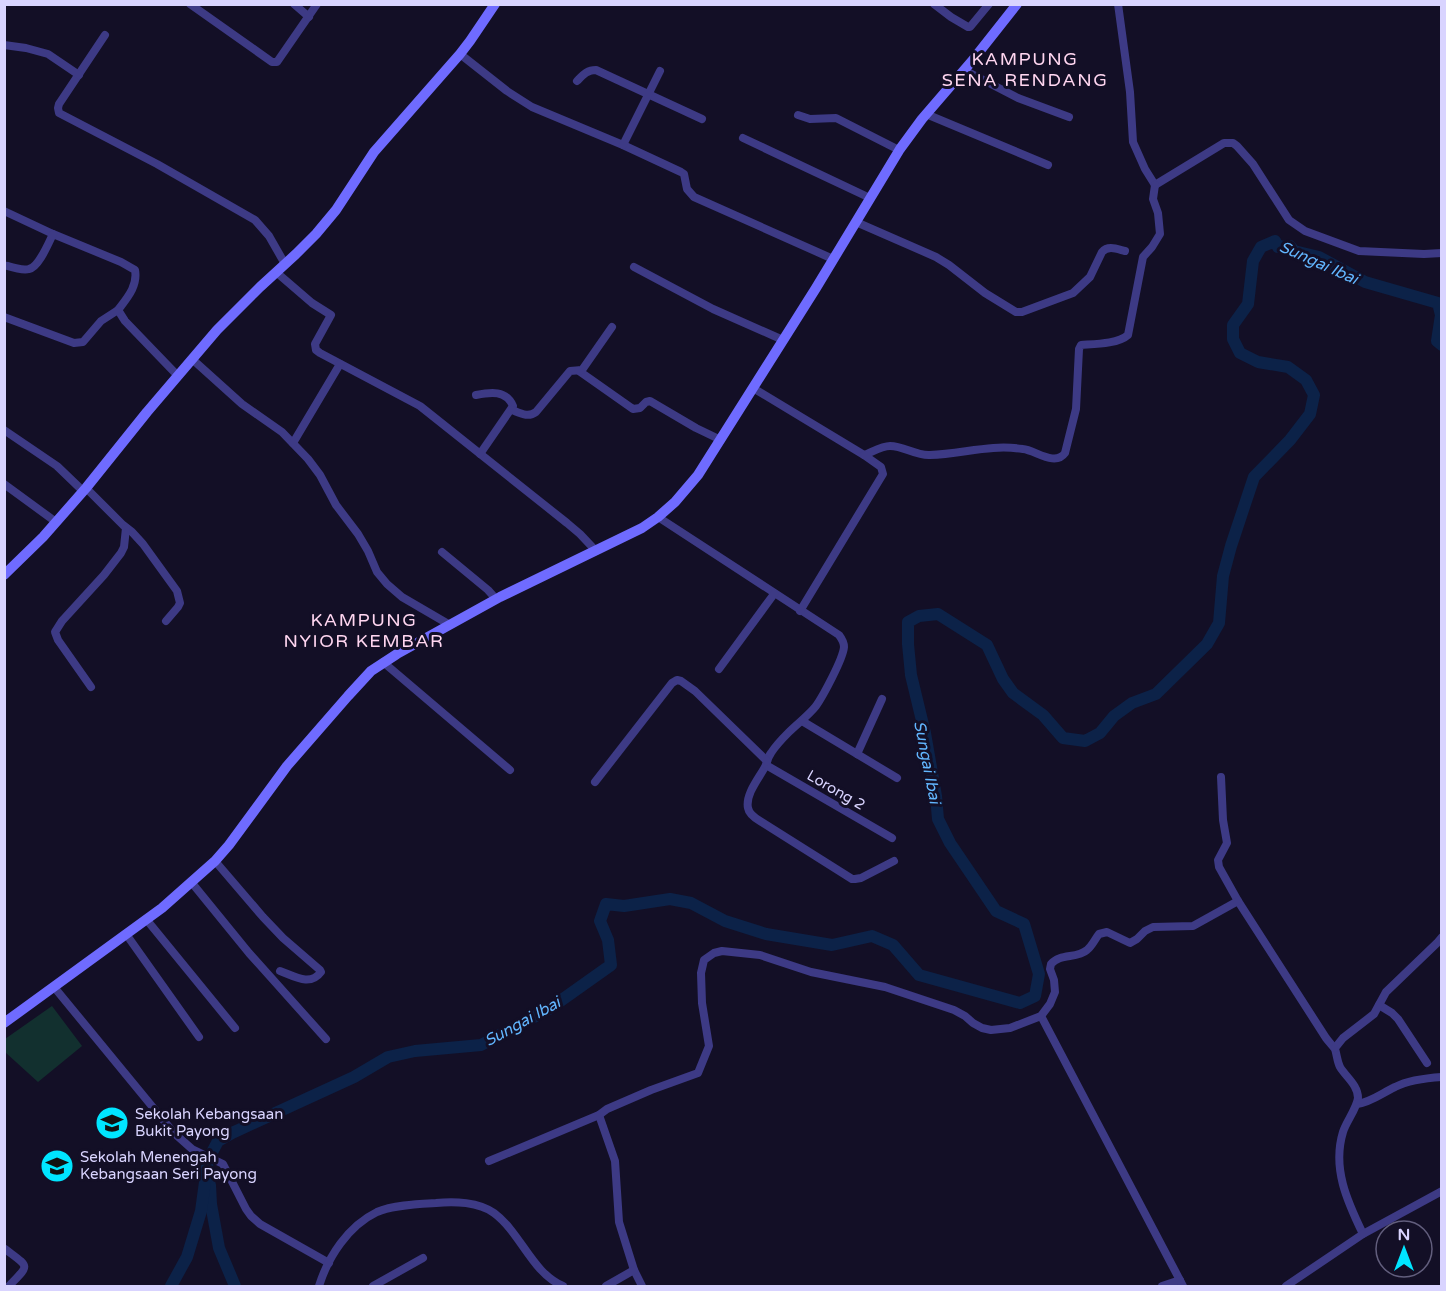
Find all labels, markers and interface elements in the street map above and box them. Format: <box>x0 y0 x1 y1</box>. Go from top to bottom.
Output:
district label: KAMPUNG SENA RENDANG <box>942 48 1108 91</box>
water label: Sungai Ibai <box>1276 237 1363 290</box>
district label: KAMPUNG NYIOR KEMBAR <box>284 609 444 652</box>
water label: Sungai Ibai <box>909 719 945 807</box>
street label: Lorong 2 <box>804 766 868 814</box>
water label: Sungai Ibai <box>481 992 566 1051</box>
school or university icon: Sekolah Kebangsaan Bukit Payong <box>94 1105 130 1141</box>
place label: Sekolah Kebangsaan Bukit Payong <box>135 1105 283 1140</box>
school or university icon: Sekolah Menengah Kebangsaan Seri Payong <box>39 1148 75 1184</box>
place label: Sekolah Menengah Kebangsaan Seri Payong <box>80 1148 257 1183</box>
north arrow <box>1374 1219 1434 1279</box>
text: N <box>1398 1225 1410 1245</box>

